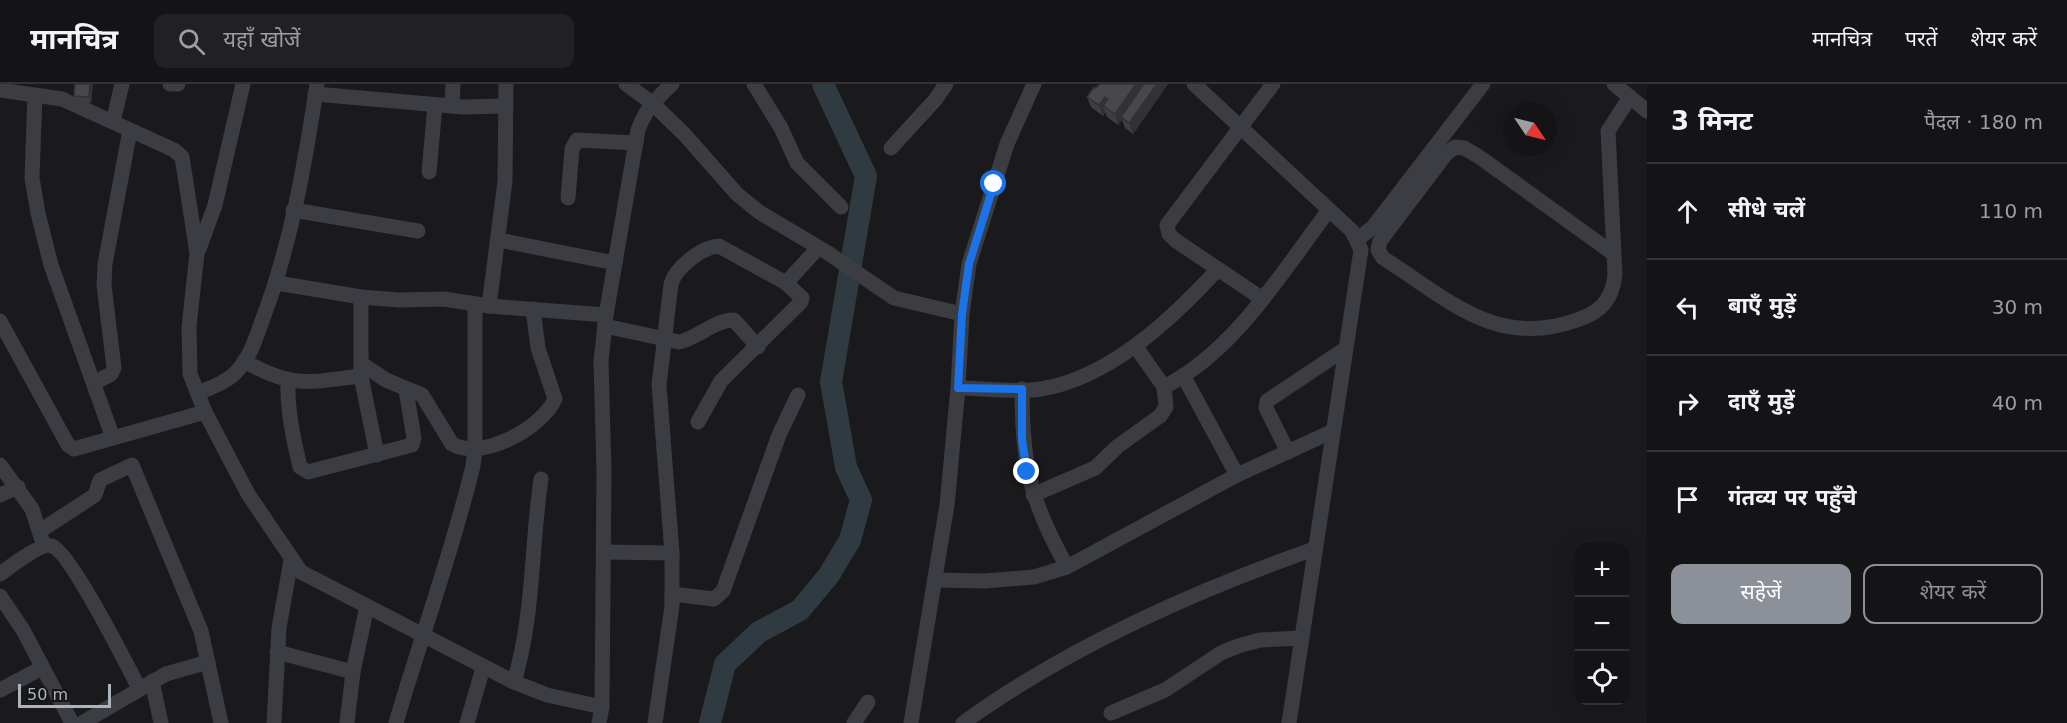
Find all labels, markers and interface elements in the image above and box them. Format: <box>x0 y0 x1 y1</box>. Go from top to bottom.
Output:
search box <box>154 14 574 68</box>
text: मानचित्र <box>30 23 118 56</box>
icon: search <box>175 25 208 58</box>
text: यहाँ खोजें <box>223 27 300 52</box>
text: मानचित्र <box>1812 27 1872 51</box>
text: परतें <box>1905 27 1938 51</box>
text: शेयर करें <box>1971 27 2037 51</box>
north arrow <box>1503 102 1557 156</box>
text: 3 मिनट <box>1671 106 1753 136</box>
text: पैदल · 180 m <box>1924 110 2043 134</box>
route start <box>980 170 1006 196</box>
icon: ahead <box>1671 195 1704 228</box>
text: सीधे चलें <box>1728 197 1805 222</box>
text: 110 m <box>1979 199 2043 223</box>
icon: left <box>1671 291 1704 324</box>
text: बाएँ मुड़ें <box>1728 293 1796 318</box>
text: 30 m <box>1992 295 2043 319</box>
icon: right <box>1671 387 1704 420</box>
text: दाएँ मुड़ें <box>1728 389 1795 414</box>
text: 40 m <box>1992 391 2043 415</box>
route end <box>1013 458 1039 484</box>
icon: arrive <box>1671 483 1704 516</box>
text: गंतव्य पर पहुँचे <box>1728 485 1856 510</box>
map controls <box>1575 543 1629 705</box>
button: + <box>1575 543 1629 597</box>
button: सहेजें <box>1671 564 1851 624</box>
button: शेयर करें <box>1863 564 2043 624</box>
button: − <box>1575 597 1629 651</box>
button: locate <box>1575 651 1629 705</box>
scale bar <box>18 681 111 708</box>
text: 50 m <box>27 685 68 704</box>

